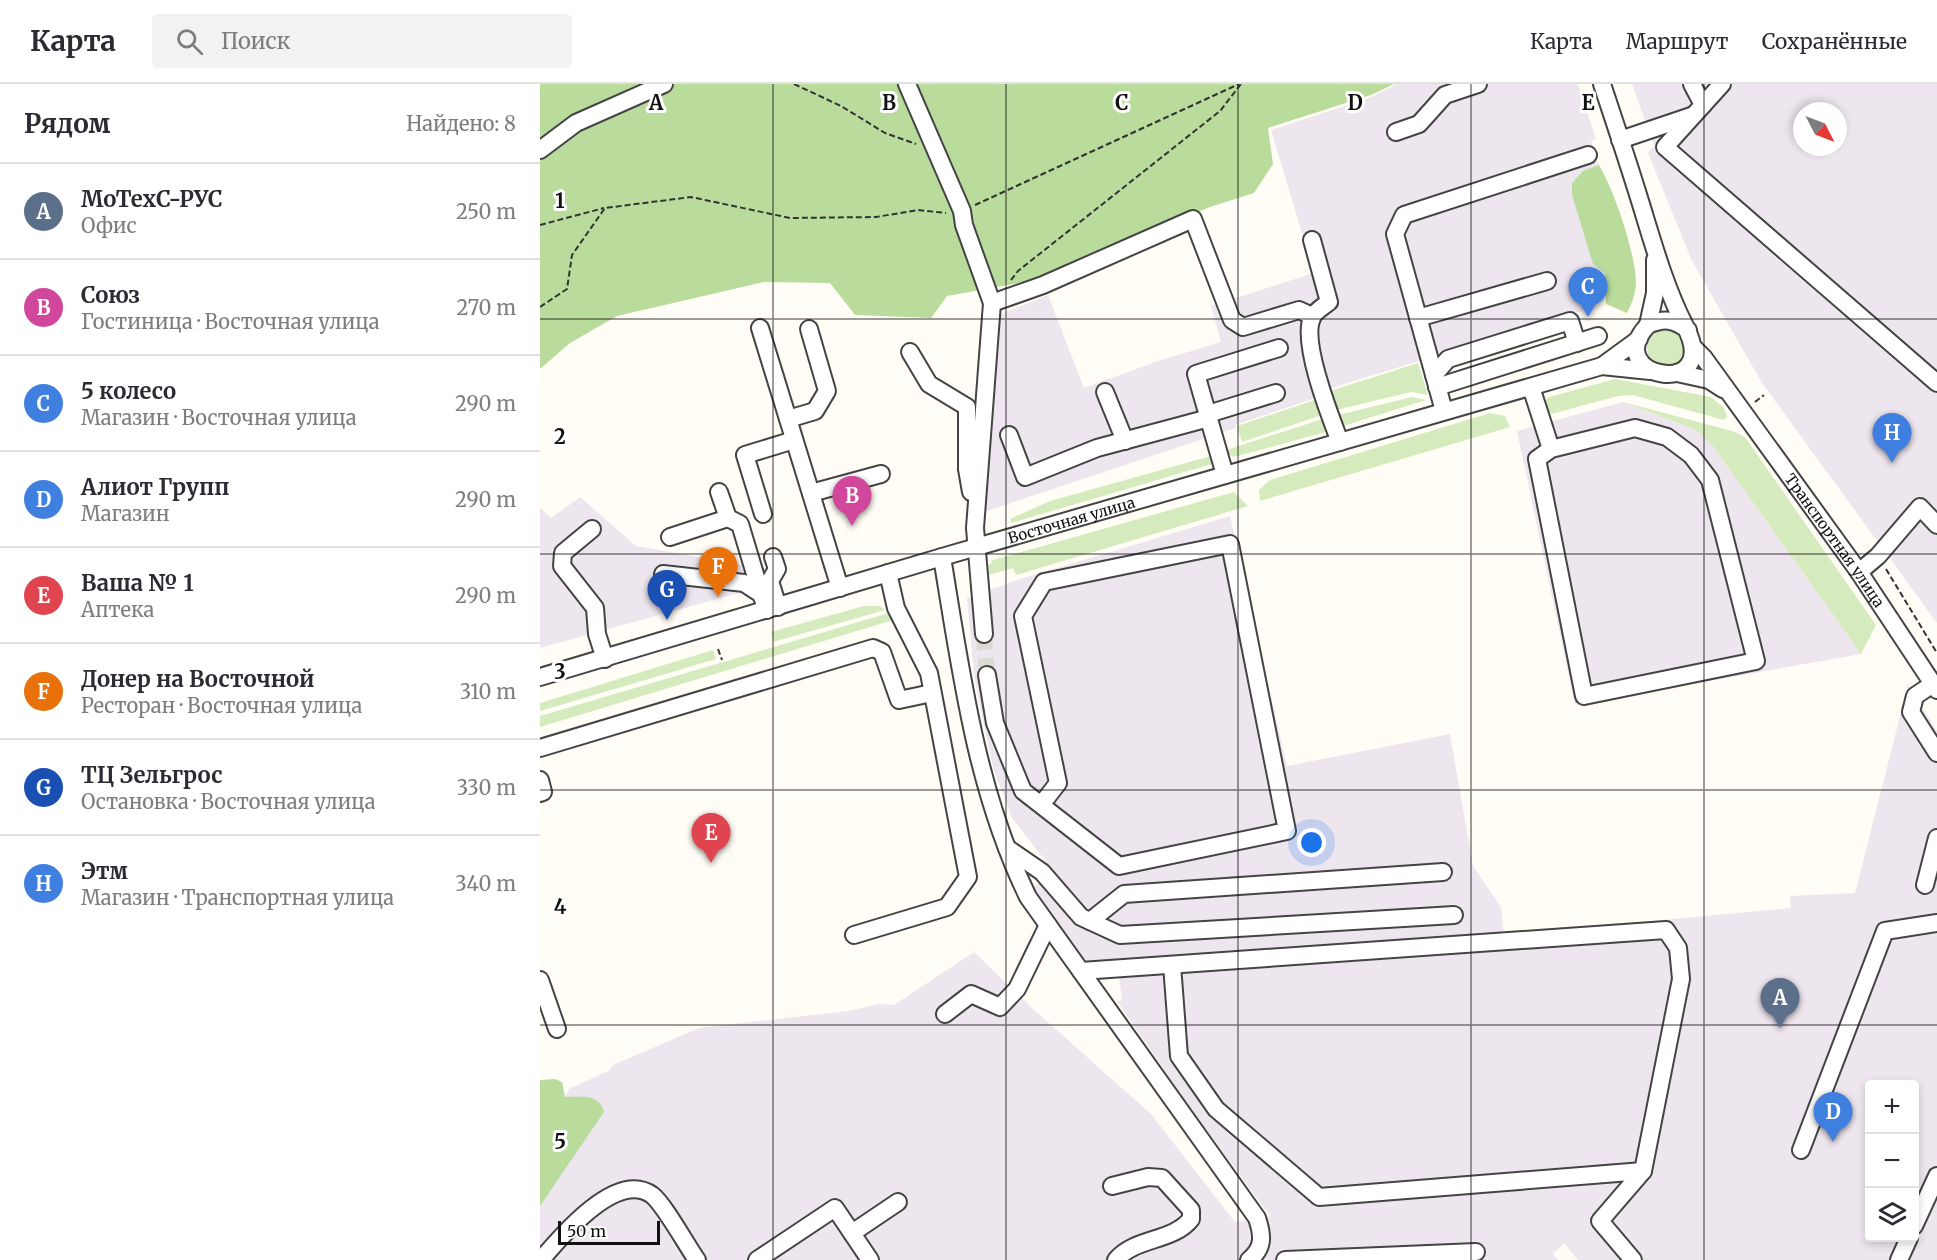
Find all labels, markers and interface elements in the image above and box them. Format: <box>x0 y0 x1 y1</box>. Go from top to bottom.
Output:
search box <box>152 14 572 68</box>
text: Карта <box>30 23 116 59</box>
icon: search <box>173 25 206 58</box>
text: Поиск <box>221 27 291 55</box>
text: Карта <box>1530 28 1593 55</box>
text: Маршрут <box>1626 28 1729 55</box>
text: Сохранённые <box>1762 28 1907 55</box>
text: A <box>648 90 664 115</box>
text: B <box>882 90 896 115</box>
text: C <box>1115 90 1129 115</box>
text: D <box>1347 90 1363 115</box>
text: E <box>1581 90 1595 115</box>
north arrow <box>1793 102 1847 156</box>
text: Рядом <box>24 107 110 140</box>
text: Найдено: 8 <box>406 111 516 136</box>
text: МоТехС-РУС <box>81 185 223 213</box>
text: 1 <box>555 188 565 213</box>
text: A <box>36 199 51 224</box>
text: 250 m <box>456 199 516 224</box>
text: Офис <box>81 213 137 238</box>
pin: C <box>1568 268 1608 317</box>
text: Союз <box>81 281 140 309</box>
text: B <box>37 295 50 320</box>
text: 270 m <box>456 295 516 320</box>
text: Гостиница · Восточная улица <box>81 309 380 334</box>
text: 5 колесо <box>81 377 176 405</box>
text: C <box>37 391 50 416</box>
text: 290 m <box>455 391 516 416</box>
text: Магазин · Восточная улица <box>81 405 357 430</box>
pin: H <box>1872 414 1912 463</box>
text: 2 <box>554 424 566 449</box>
street label: Транспортная улица <box>1781 470 1889 611</box>
text: Алиот Групп <box>81 473 230 501</box>
pin: B <box>832 476 872 526</box>
text: D <box>36 487 51 512</box>
text: 290 m <box>455 487 516 512</box>
street label: Восточная улица <box>1005 492 1137 547</box>
text: Магазин <box>81 501 170 526</box>
pin: F <box>698 548 738 597</box>
text: Ваша № 1 <box>81 569 194 597</box>
pin: G <box>648 570 686 620</box>
text: E <box>37 583 50 608</box>
text: 290 m <box>455 583 516 608</box>
text: Аптека <box>81 597 154 622</box>
text: 3 <box>554 659 566 684</box>
text: Донер на Восточной <box>81 665 314 693</box>
text: F <box>37 679 50 704</box>
text: 310 m <box>460 679 516 704</box>
text: Ресторан · Восточная улица <box>81 693 362 718</box>
text: ТЦ Зельгрос <box>81 761 222 789</box>
text: G <box>36 775 51 800</box>
text: 330 m <box>457 775 516 800</box>
text: Остановка · Восточная улица <box>81 789 376 814</box>
pin: E <box>692 814 730 863</box>
your location <box>1297 828 1326 857</box>
text: Этм <box>81 857 128 885</box>
text: H <box>35 871 52 896</box>
text: 340 m <box>455 871 516 896</box>
text: Магазин · Транспортная улица <box>81 885 394 910</box>
text: 4 <box>554 894 567 919</box>
pin: A <box>1760 978 1800 1028</box>
map controls <box>1865 1080 1919 1242</box>
button: + <box>1865 1080 1919 1134</box>
pin: D <box>1814 1092 1852 1142</box>
text: 5 <box>554 1129 566 1154</box>
button: − <box>1865 1134 1919 1188</box>
button: layers <box>1865 1188 1919 1242</box>
scale bar <box>558 1218 660 1246</box>
text: 50 m <box>567 1221 606 1241</box>

